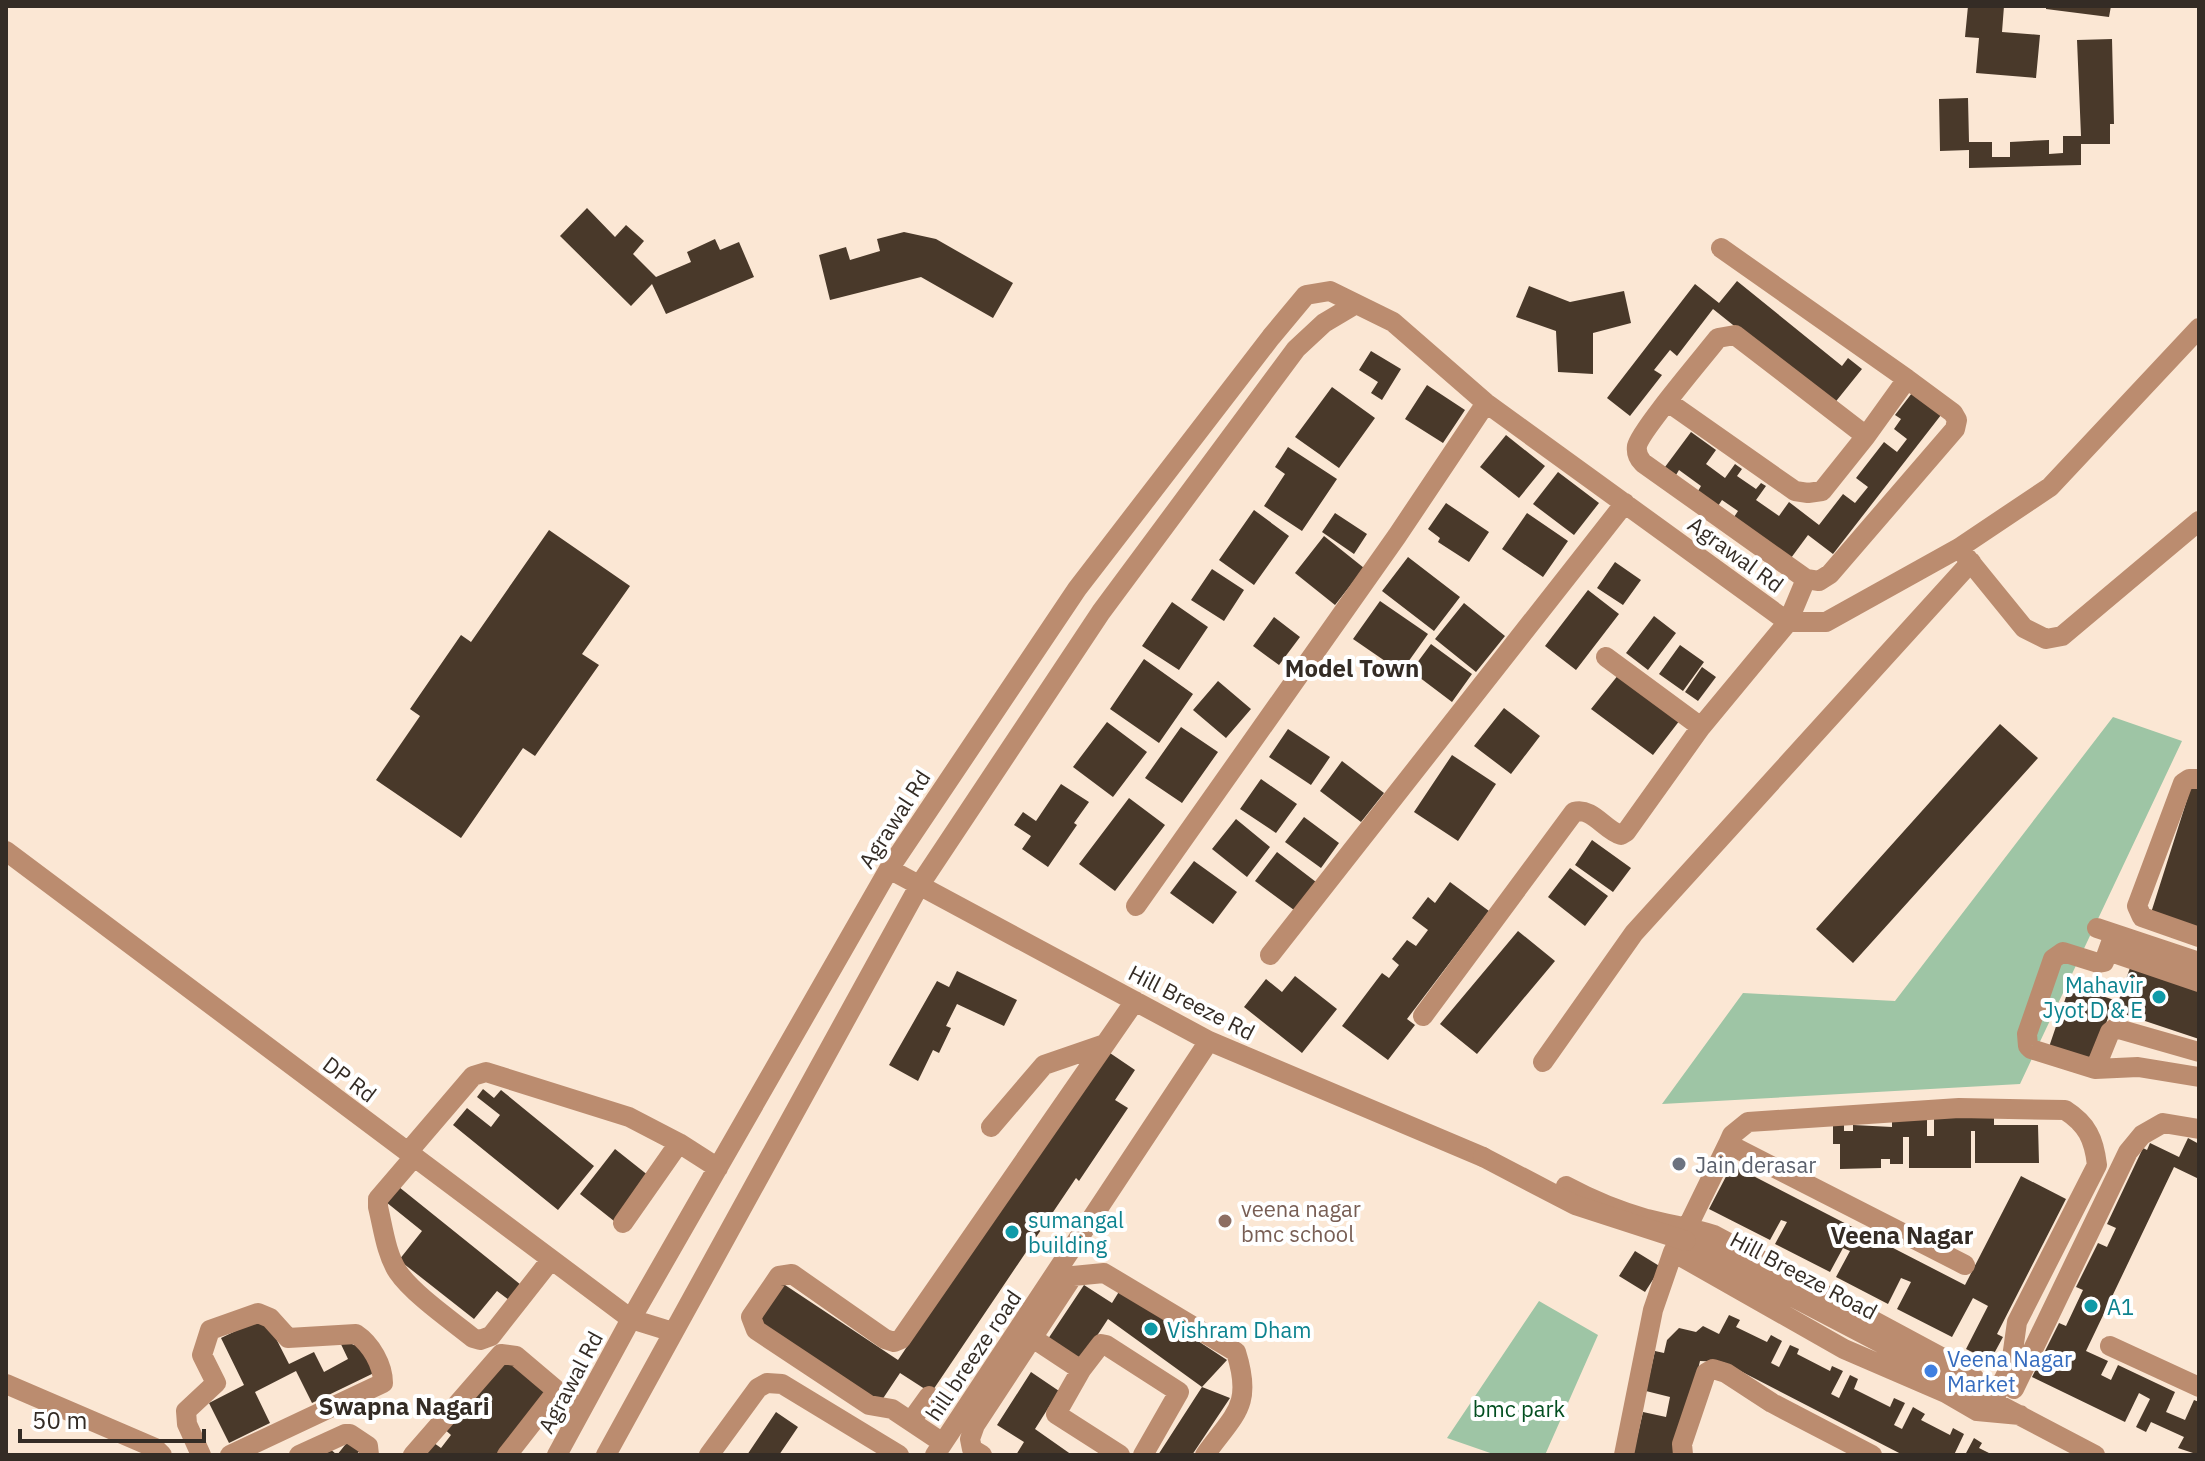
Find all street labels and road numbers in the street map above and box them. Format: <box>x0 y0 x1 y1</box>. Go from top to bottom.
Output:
street label: Agrawal Rd <box>1682 509 1790 599</box>
street label: Agrawal Rd <box>851 764 937 874</box>
street label: Hill Breeze Rd <box>1124 958 1260 1046</box>
street label: DP Rd <box>317 1049 383 1109</box>
street label: Hill Breeze Road <box>1726 1224 1882 1326</box>
street label: hill breeze road <box>919 1284 1027 1426</box>
street label: Agrawal Rd <box>531 1326 609 1438</box>

